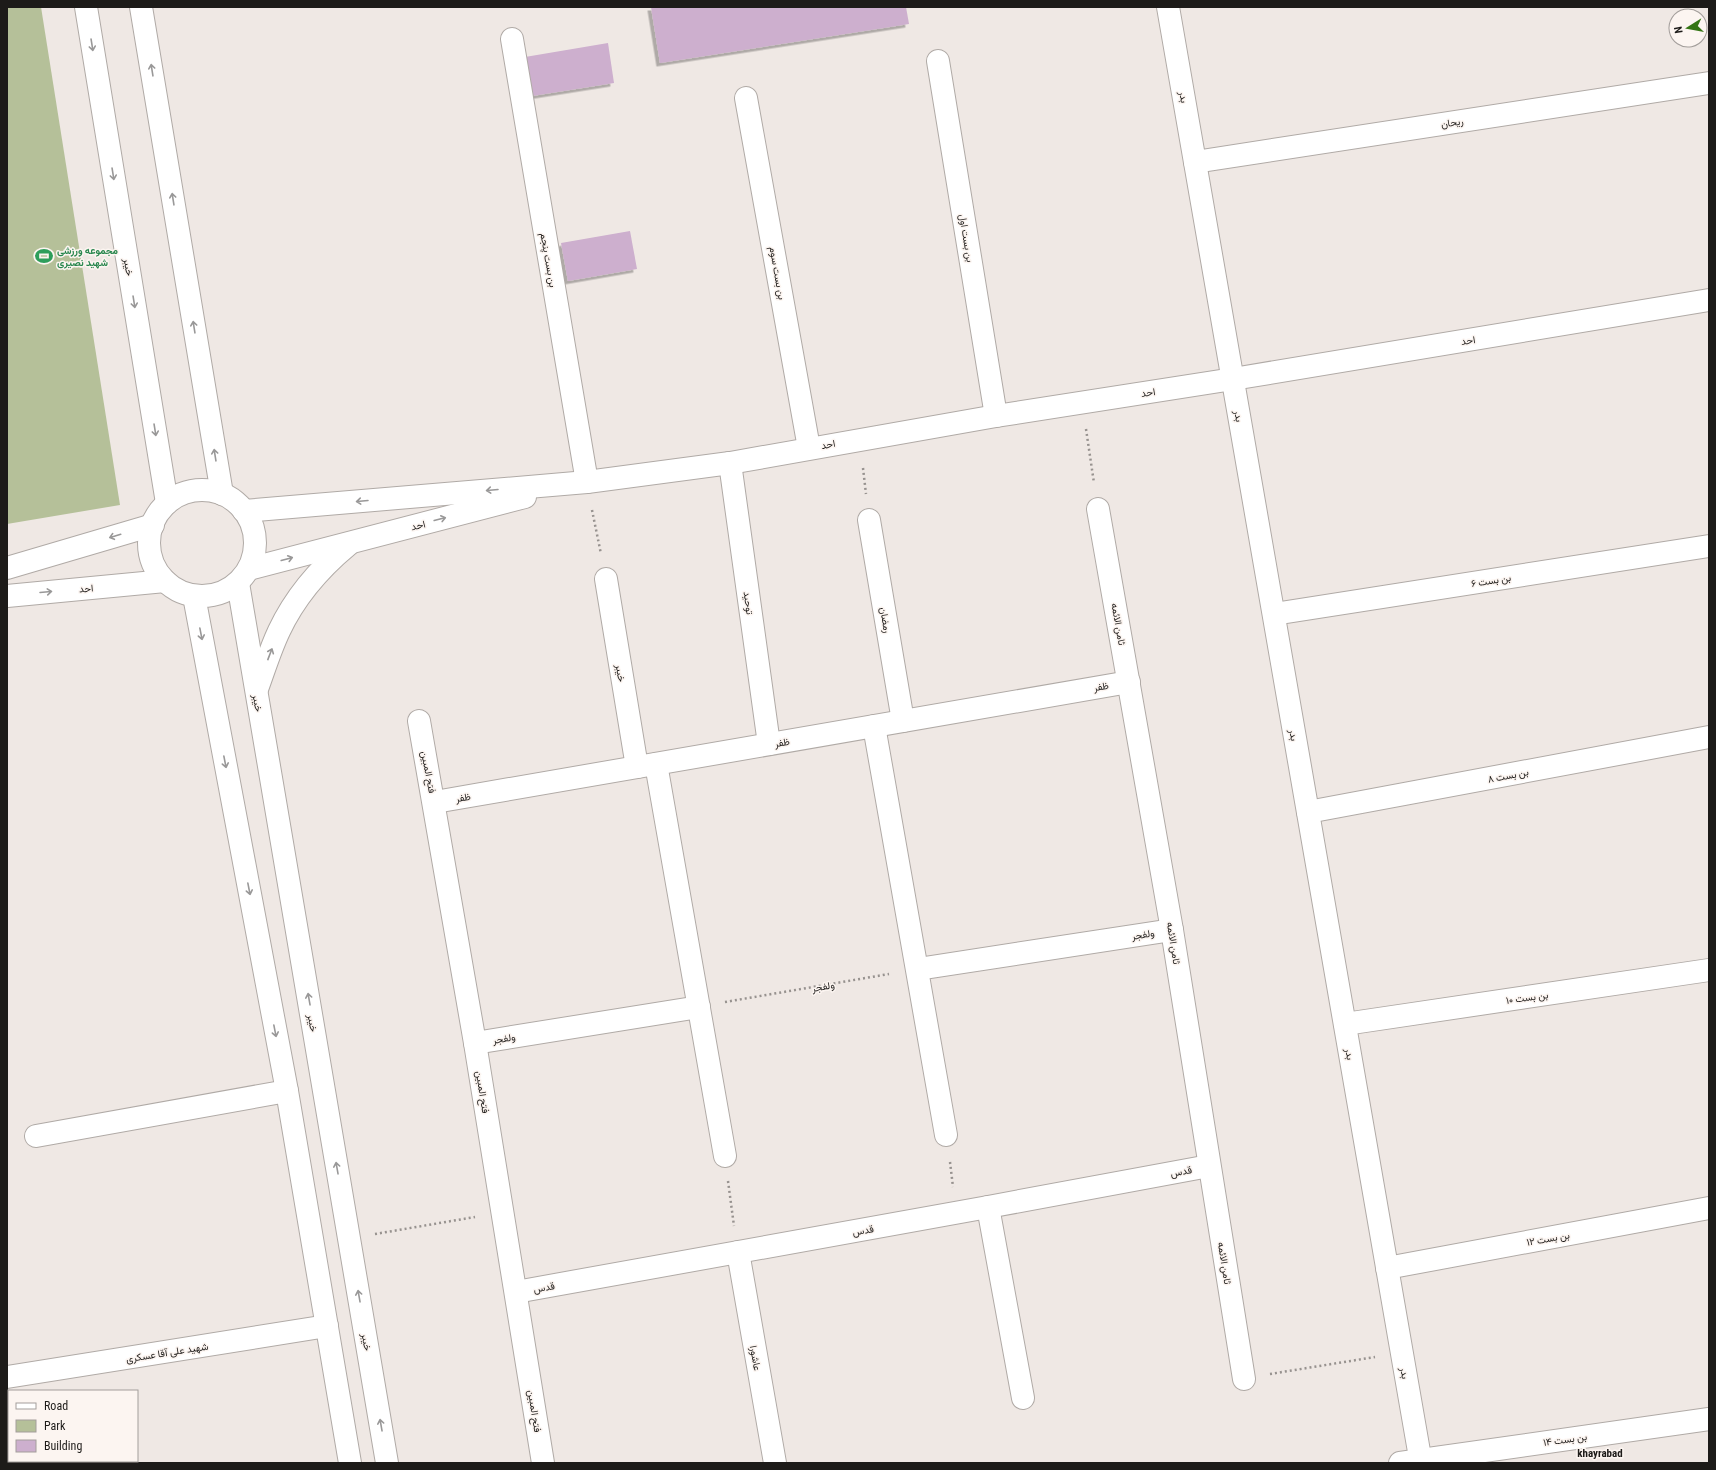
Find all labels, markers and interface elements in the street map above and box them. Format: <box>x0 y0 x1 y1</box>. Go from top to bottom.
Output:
north arrow <box>1668 8 1708 48</box>
text: N <box>1672 25 1686 34</box>
one-way arrow <box>89 39 97 52</box>
one-way arrow <box>147 64 155 77</box>
street label: بدر <box>1176 89 1190 104</box>
street label: ریحان <box>1440 115 1464 131</box>
one-way arrow <box>109 167 117 180</box>
one-way arrow <box>169 193 177 206</box>
street label: بن بست اول <box>956 213 976 263</box>
street label: بن بست پنجم <box>536 232 559 289</box>
place label: مجموعه ورزشی شهید نصیری <box>57 245 119 269</box>
sports icon: مجموعه ورزشی شهید نصیری <box>34 246 54 266</box>
street label: بن بست سوم <box>766 246 788 301</box>
street label: خیبر <box>121 257 135 277</box>
one-way arrow <box>130 295 138 308</box>
one-way arrow <box>190 321 198 334</box>
street label: احد <box>1460 334 1476 347</box>
street label: احد <box>1140 386 1156 399</box>
street label: بدر <box>1231 408 1245 423</box>
one-way arrow <box>151 423 159 436</box>
street label: احد <box>820 438 836 451</box>
one-way arrow <box>211 449 219 462</box>
one-way arrow <box>486 486 499 493</box>
one-way arrow <box>356 497 369 504</box>
one-way arrow <box>433 515 446 522</box>
street label: احد <box>410 518 426 533</box>
one-way arrow <box>109 533 122 540</box>
one-way arrow <box>280 555 293 562</box>
street label: بن بست ۶ <box>1470 572 1512 590</box>
street label: احد <box>78 582 94 595</box>
one-way arrow <box>39 588 52 595</box>
street label: توحید <box>740 591 756 615</box>
street label: ثامن الائمه <box>1108 602 1128 646</box>
street label: رمضان <box>877 606 893 634</box>
one-way arrow <box>197 627 205 640</box>
one-way arrow <box>267 648 275 660</box>
street label: خیبر <box>613 663 627 683</box>
street label: ظفر <box>1092 680 1110 694</box>
street label: خیبر <box>249 692 265 713</box>
street label: بدر <box>1286 727 1300 742</box>
street label: ظفر <box>773 736 791 750</box>
street label: فتح المبین <box>418 750 438 795</box>
one-way arrow <box>221 755 229 768</box>
street label: بن بست ۸ <box>1487 766 1530 786</box>
street label: ظفر <box>454 791 472 805</box>
one-way arrow <box>245 883 253 896</box>
street label: ثامن الائمه <box>1164 921 1182 965</box>
street label: ولفجر <box>1130 927 1155 943</box>
street label: ولفجر <box>810 979 836 995</box>
street label: بن بست ۱۰ <box>1505 989 1549 1007</box>
one-way arrow <box>304 993 312 1006</box>
street label: خیبر <box>304 1012 320 1033</box>
one-way arrow <box>272 1024 280 1037</box>
street label: ولفجر <box>491 1031 516 1047</box>
street label: بدر <box>1342 1046 1356 1061</box>
street label: فتح المبین <box>473 1070 491 1115</box>
one-way arrow <box>333 1162 341 1175</box>
street label: قدس <box>1169 1164 1193 1180</box>
street label: قدس <box>851 1223 875 1239</box>
street label: بن بست ۱۲ <box>1526 1229 1571 1249</box>
street label: ثامن الائمه <box>1215 1241 1233 1285</box>
street label: قدس <box>532 1280 556 1296</box>
one-way arrow <box>355 1290 363 1303</box>
street label: خیبر <box>358 1331 374 1352</box>
street label: شهید علی آقا عسکری <box>125 1341 209 1365</box>
street label: عاشورا <box>747 1345 763 1372</box>
street label: بدر <box>1397 1365 1411 1380</box>
street label: فتح المبین <box>525 1389 543 1434</box>
legend <box>8 1390 138 1462</box>
text: Road <box>44 1399 68 1413</box>
one-way arrow <box>377 1418 385 1431</box>
text: Park <box>44 1419 66 1433</box>
street label: بن بست ۱۴ <box>1542 1431 1588 1449</box>
text: Building <box>44 1439 82 1453</box>
district label: khayrabad <box>1577 1447 1623 1460</box>

